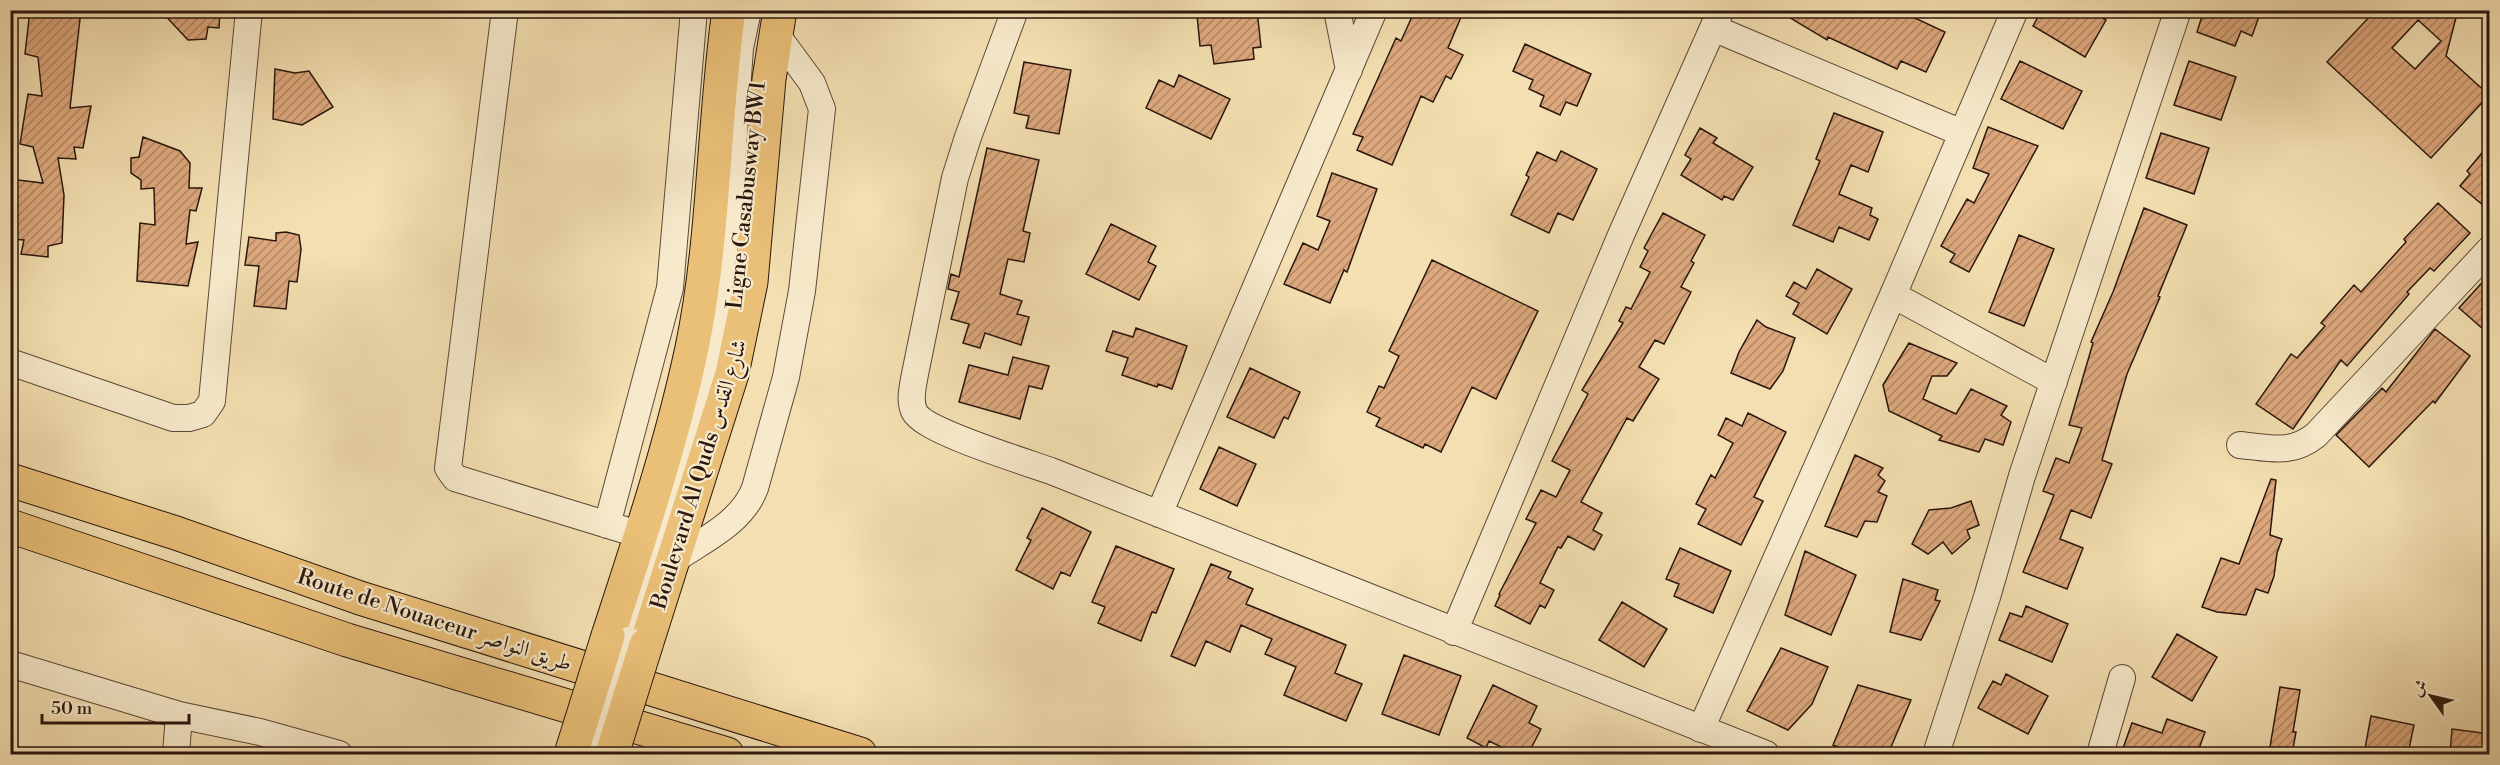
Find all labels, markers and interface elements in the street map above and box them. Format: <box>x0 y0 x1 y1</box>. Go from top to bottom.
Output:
street label: Ligne Casabusway BW1 <box>721 79 772 311</box>
street label: Boulevard Al Quds شارع القدس <box>645 336 757 615</box>
street label: Route de Nouaceur طريق النواصر <box>294 563 575 678</box>
north arrow <box>2401 666 2461 726</box>
text: ش <box>2407 676 2432 700</box>
scale bar <box>42 687 189 725</box>
text: 50 m <box>51 697 93 720</box>

